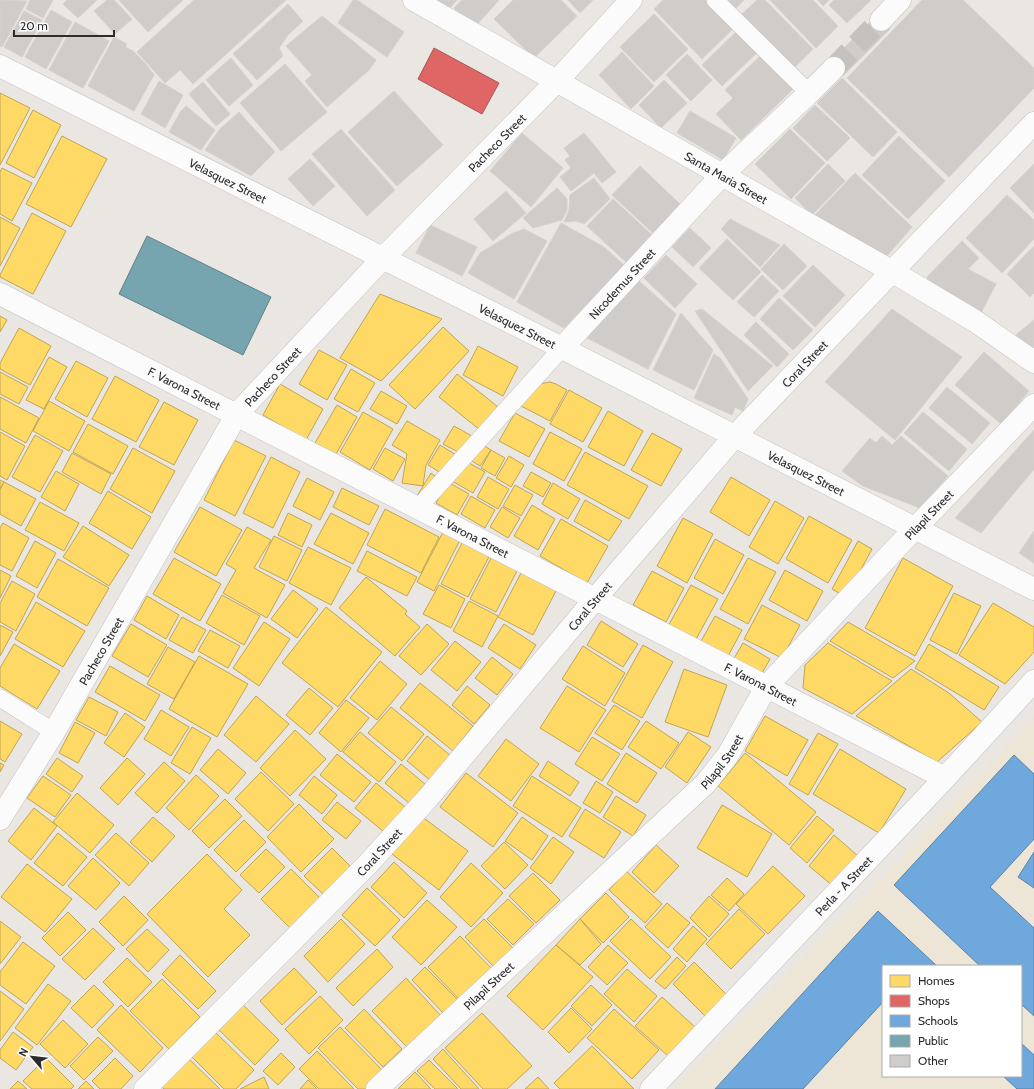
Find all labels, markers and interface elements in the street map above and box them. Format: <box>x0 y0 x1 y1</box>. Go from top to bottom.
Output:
scale bar <box>14 12 114 38</box>
text: 20 m <box>20 18 48 33</box>
street label: Pacheco Street <box>465 110 529 175</box>
street label: Santa Maria Street <box>682 148 770 207</box>
street label: Velasquez Street <box>187 155 269 206</box>
street label: Nicodemus Street <box>585 245 658 322</box>
street label: Velasquez Street <box>476 300 559 351</box>
street label: Coral Street <box>778 337 830 390</box>
street label: Pacheco Street <box>241 343 304 409</box>
street label: F. Varona Street <box>146 363 223 413</box>
street label: Velasquez Street <box>765 447 847 499</box>
street label: Pilapil Street <box>901 486 956 542</box>
street label: F. Varona Street <box>434 511 512 560</box>
street label: Coral Street <box>564 578 614 633</box>
street label: Pacheco Street <box>75 614 126 688</box>
street label: F. Varona Street <box>722 659 800 709</box>
street label: Pilapil Street <box>697 731 746 792</box>
street label: Coral Street <box>353 825 405 879</box>
street label: Perla - A Street <box>812 852 875 919</box>
street label: Pilapil Street <box>460 958 517 1013</box>
legend <box>882 965 1022 1077</box>
text: Homes <box>918 973 955 988</box>
text: Shops <box>918 993 950 1008</box>
text: Schools <box>918 1013 958 1028</box>
text: Public <box>918 1033 949 1048</box>
north arrow <box>12 1037 52 1077</box>
text: N <box>15 1046 31 1059</box>
text: Other <box>918 1053 948 1068</box>

